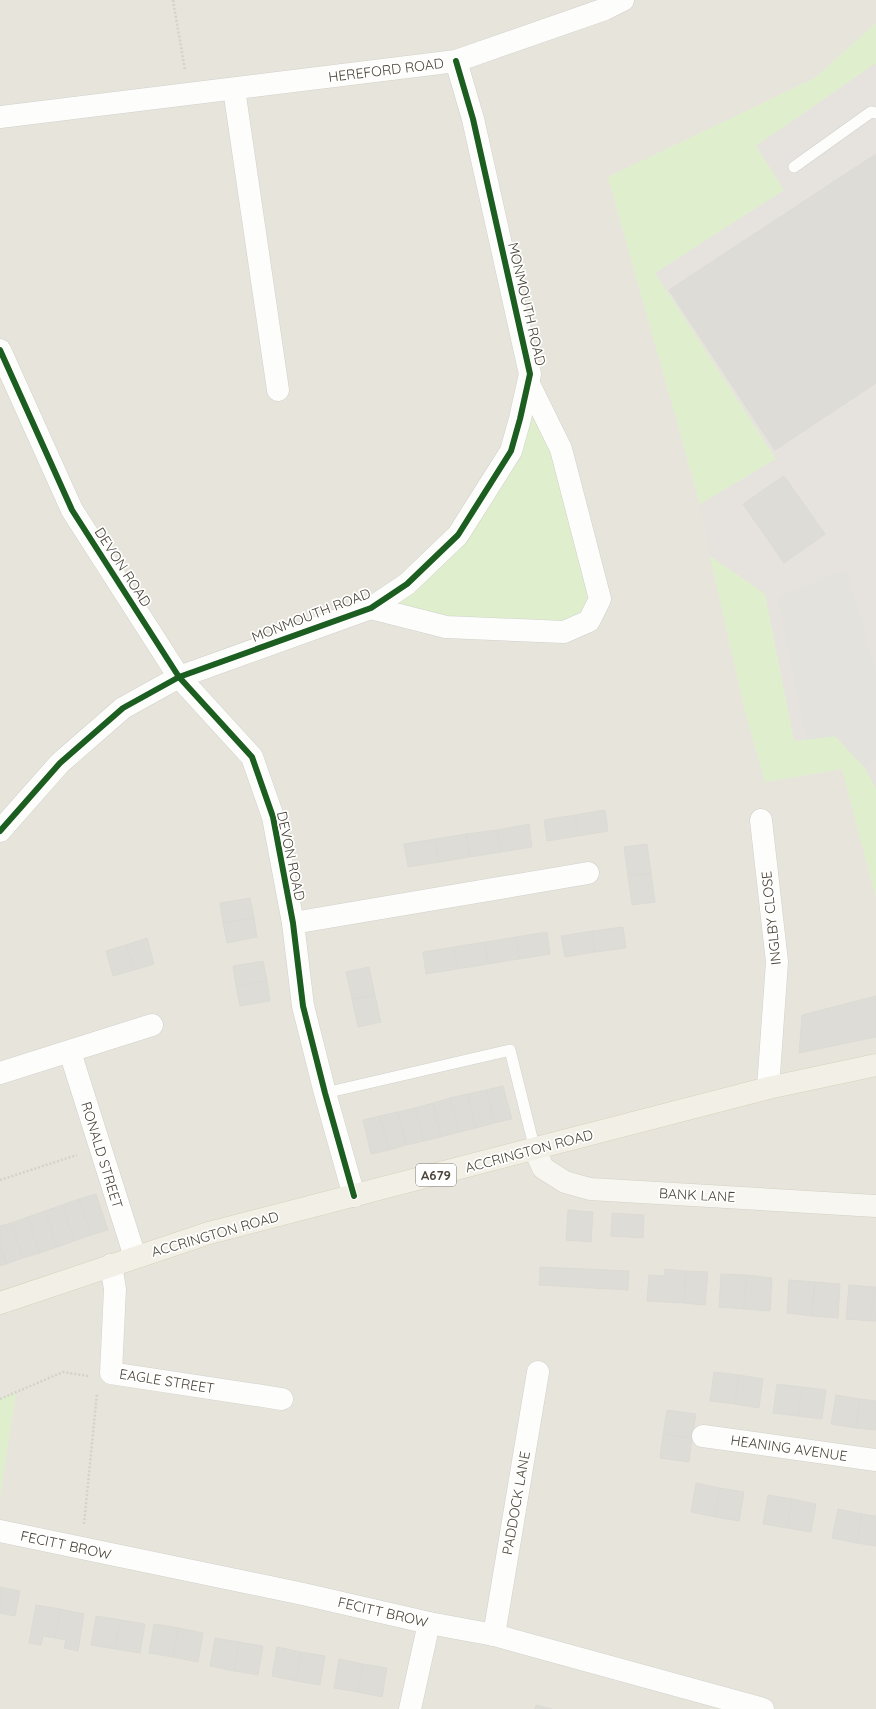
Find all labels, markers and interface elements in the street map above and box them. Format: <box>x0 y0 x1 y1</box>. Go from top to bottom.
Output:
street label: HEREFORD ROAD <box>327 54 445 86</box>
street label: MONMOUTH ROAD <box>504 241 550 367</box>
street label: DEVON ROAD <box>91 524 155 610</box>
street label: MONMOUTH ROAD <box>249 584 373 646</box>
street label: DEVON ROAD <box>273 810 309 902</box>
street label: INGLBY CLOSE <box>757 870 785 966</box>
street label: RONALD STREET <box>77 1099 127 1211</box>
street label: ACCRINGTON ROAD <box>463 1125 595 1177</box>
road number: A679 <box>416 1164 456 1186</box>
street label: BANK LANE <box>658 1184 736 1206</box>
street label: ACCRINGTON ROAD <box>149 1207 281 1261</box>
street label: EAGLE STREET <box>118 1365 216 1397</box>
street label: HEANING AVENUE <box>729 1431 849 1465</box>
street label: PADDOCK LANE <box>498 1450 534 1556</box>
street label: FECITT BROW <box>19 1527 113 1563</box>
street label: FECITT BROW <box>336 1593 430 1631</box>

